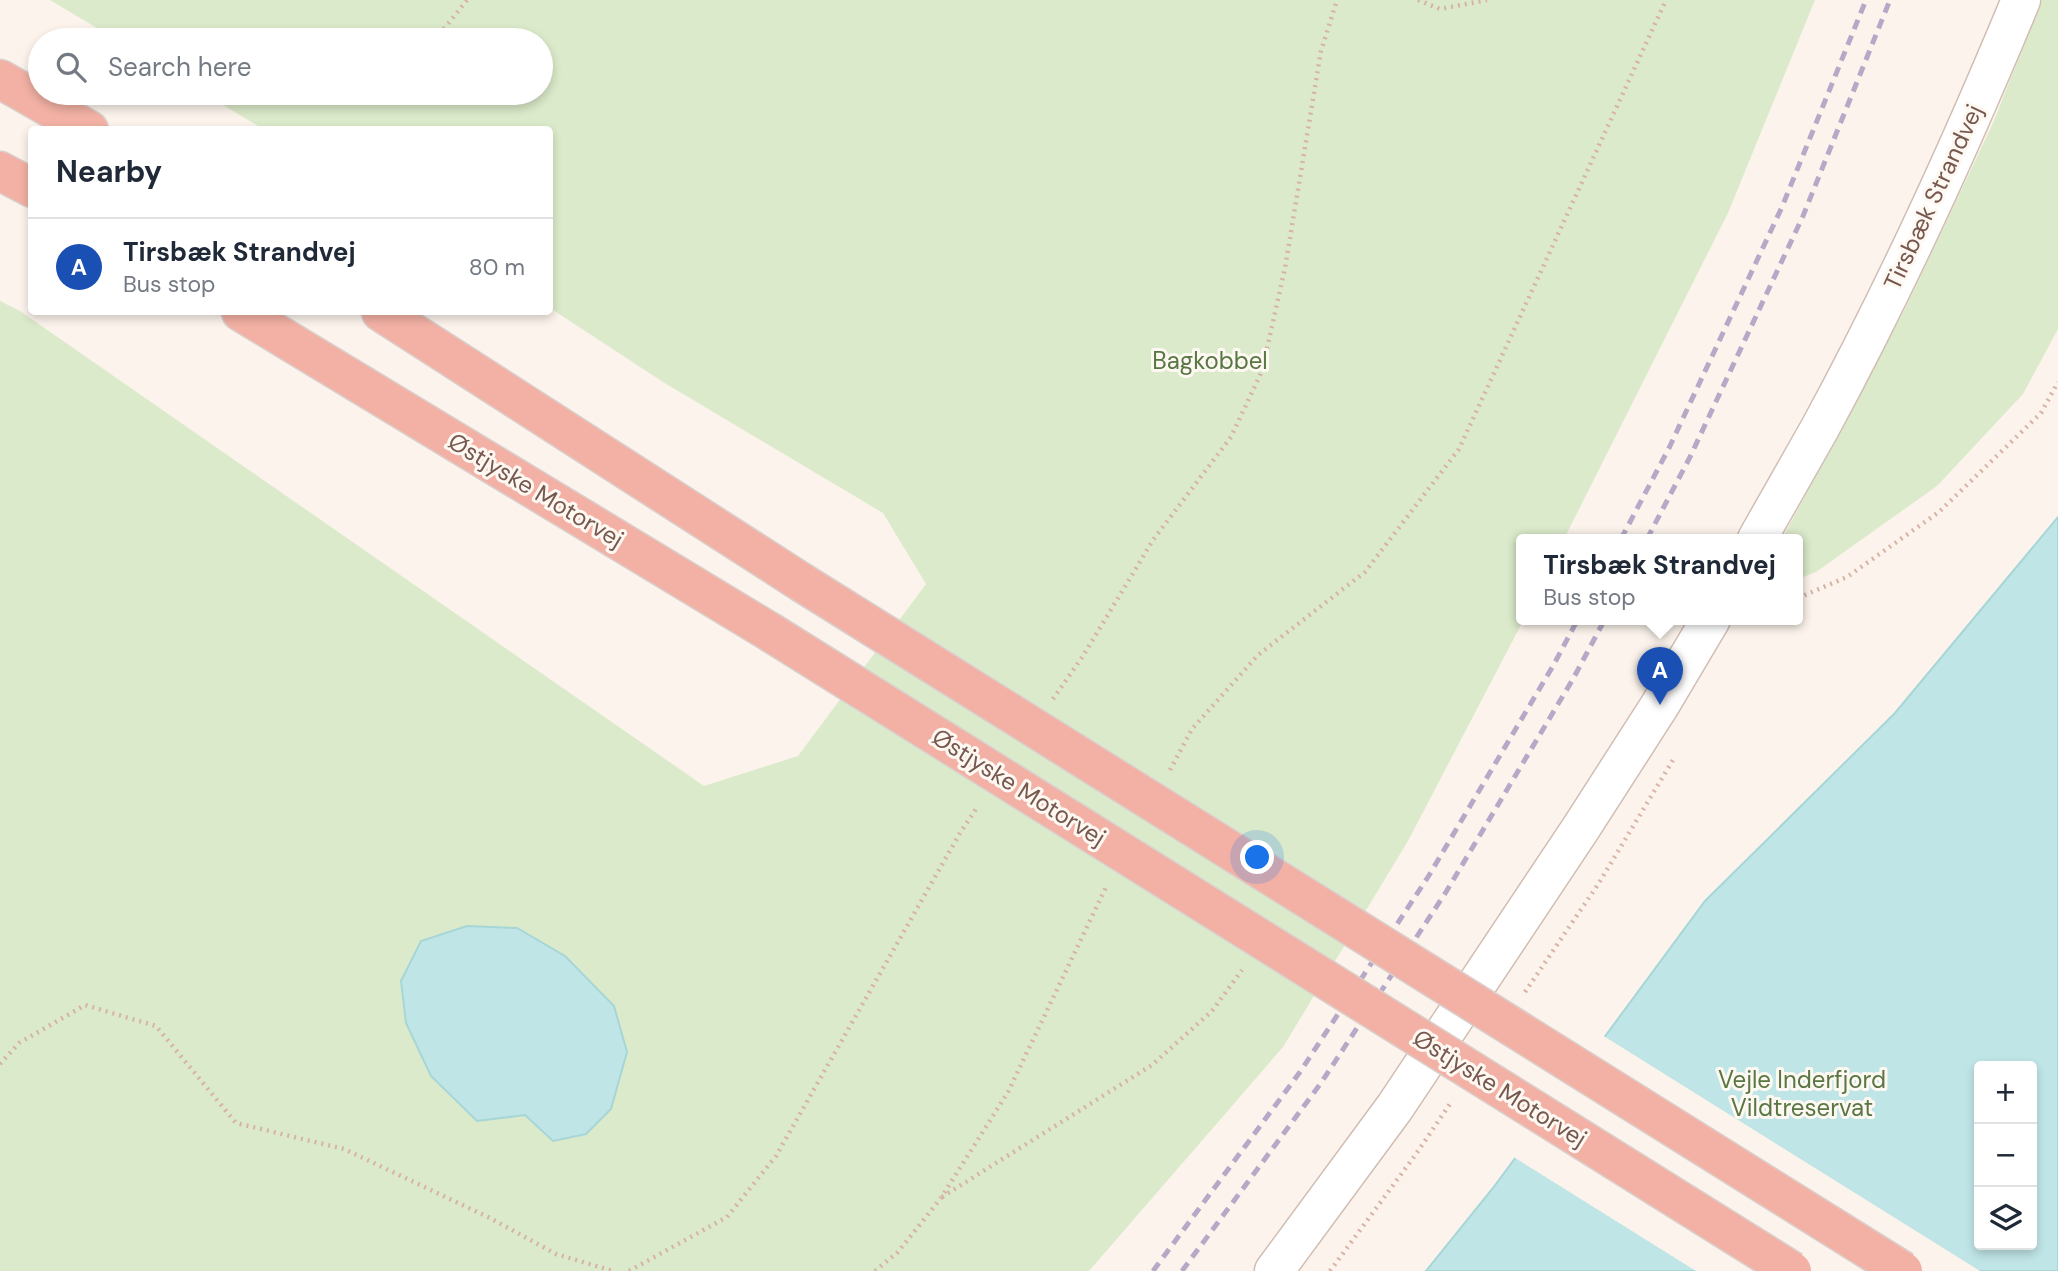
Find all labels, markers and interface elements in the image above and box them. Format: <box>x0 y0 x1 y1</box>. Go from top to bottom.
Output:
search box <box>28 28 553 105</box>
icon: search <box>52 48 90 86</box>
text: Search here <box>108 50 251 84</box>
street label: Tirsbæk Strandvej <box>1876 99 1990 295</box>
text: Nearby <box>56 152 162 191</box>
text: Tirsbæk Strandvej <box>123 235 356 269</box>
text: A <box>71 252 87 282</box>
text: 80 m <box>469 252 525 282</box>
text: Bus stop <box>123 269 215 299</box>
park label: Bagkobbel <box>1152 345 1268 376</box>
street label: Østjyske Motorvej <box>443 425 629 555</box>
popup <box>1516 534 1803 625</box>
text: Tirsbæk Strandvej <box>1543 548 1776 582</box>
text: Bus stop <box>1543 582 1636 612</box>
pin: A <box>1637 647 1683 705</box>
street label: Østjyske Motorvej <box>926 721 1112 853</box>
your location <box>1240 840 1274 874</box>
street label: Østjyske Motorvej <box>1407 1022 1593 1154</box>
map controls <box>1974 1061 2037 1250</box>
button: + <box>1974 1061 2037 1124</box>
park label: Vejle Inderfjord Vildtreservat <box>1718 1064 1886 1123</box>
button: − <box>1974 1124 2037 1187</box>
button: layers <box>1974 1187 2037 1250</box>

